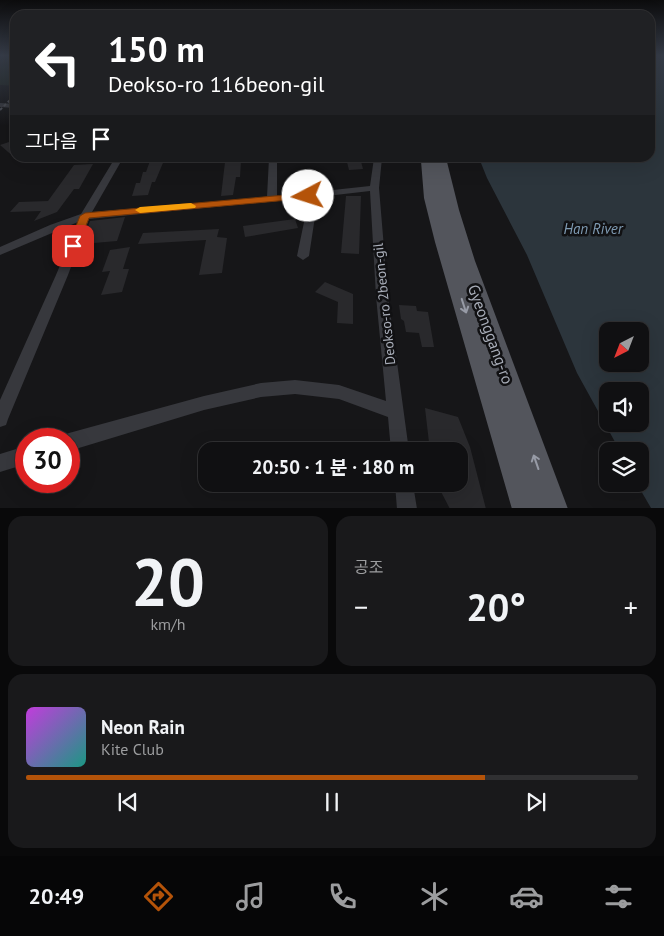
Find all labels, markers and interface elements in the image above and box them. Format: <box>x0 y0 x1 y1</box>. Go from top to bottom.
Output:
text: 150 m <box>108 26 205 72</box>
icon: left <box>25 30 90 95</box>
text: Deokso-ro 116beon-gil <box>108 70 324 98</box>
icon: arrive <box>87 125 115 153</box>
text: 그다음 <box>25 129 77 153</box>
position arrow <box>281 169 333 221</box>
water label: Han River <box>563 219 624 238</box>
pin <box>52 225 94 267</box>
icon: arrive <box>59 232 87 260</box>
street label: Deokso-ro 2beon-gil <box>369 242 399 366</box>
street label: Gyeonggang-ro <box>464 281 518 387</box>
one-way arrow <box>460 298 469 314</box>
north arrow <box>599 322 649 372</box>
map controls <box>599 322 649 492</box>
button: sound <box>599 382 649 432</box>
speed limit sign: 30 <box>15 428 80 493</box>
button: layers <box>599 442 649 492</box>
text: 20:50 · 1 분 · 180 m <box>252 455 414 479</box>
one-way arrow <box>531 455 541 471</box>
text: 20 <box>131 539 205 623</box>
text: 공조 <box>354 557 383 577</box>
text: 20° <box>466 582 526 631</box>
text: − <box>354 588 368 625</box>
text: + <box>624 588 638 625</box>
text: km/h <box>150 614 186 634</box>
text: Neon Rain <box>101 715 185 739</box>
text: Kite Club <box>101 739 164 759</box>
icon: previous <box>114 788 142 816</box>
icon: pause <box>318 788 346 816</box>
icon: next <box>522 788 550 816</box>
icon: directions <box>141 879 176 914</box>
icon: music <box>233 879 268 914</box>
icon: phone <box>325 879 360 914</box>
icon: climate <box>417 879 452 914</box>
icon: car <box>509 879 544 914</box>
icon: filters <box>601 879 636 914</box>
text: 20:49 <box>28 882 84 910</box>

